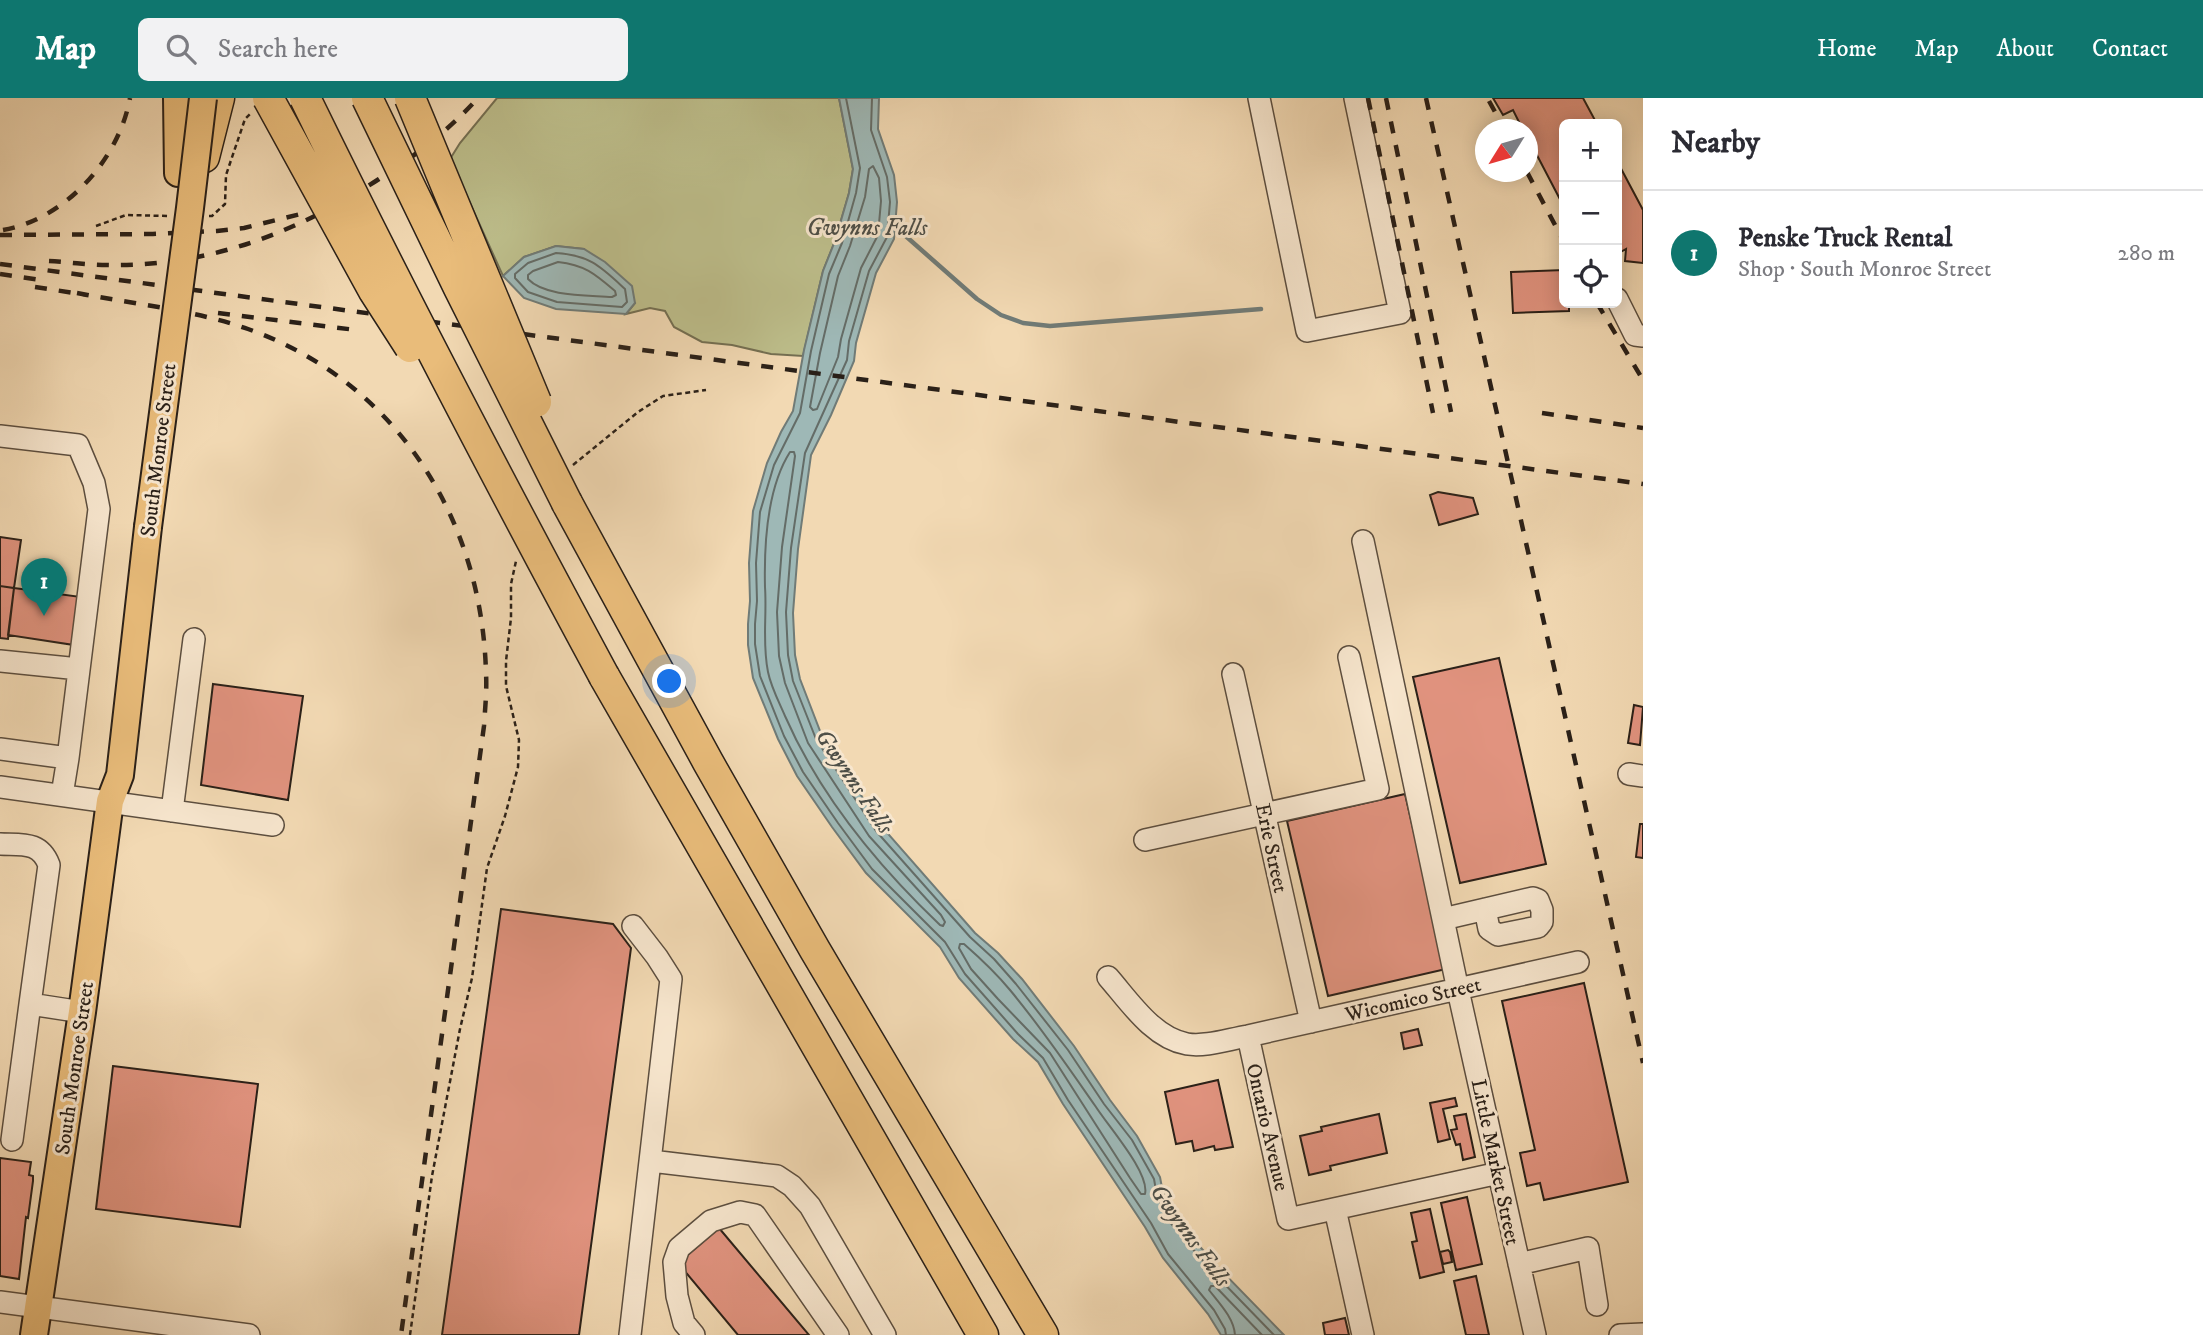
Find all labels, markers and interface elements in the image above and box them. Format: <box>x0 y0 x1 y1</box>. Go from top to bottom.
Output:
search box <box>138 18 628 81</box>
text: Map <box>35 29 96 70</box>
icon: search <box>162 30 200 68</box>
text: Search here <box>218 33 338 66</box>
text: Home <box>1817 34 1876 64</box>
text: Map <box>1914 34 1959 64</box>
text: About <box>1997 34 2054 64</box>
text: Contact <box>2092 34 2168 64</box>
north arrow <box>1475 119 1538 182</box>
map controls <box>1559 119 1622 308</box>
button: + <box>1559 119 1622 182</box>
text: Nearby <box>1671 125 1760 162</box>
button: − <box>1559 182 1622 245</box>
water label: Gwynns Falls <box>807 214 928 243</box>
text: Penske Truck Rental <box>1738 222 1952 255</box>
text: 1 <box>1690 239 1698 268</box>
text: 280 m <box>2118 239 2175 268</box>
button: locate <box>1559 245 1622 308</box>
text: Shop · South Monroe Street <box>1738 255 1991 284</box>
street label: South Monroe Street <box>135 362 183 538</box>
pin: 1 <box>21 558 67 616</box>
your location <box>652 664 686 698</box>
water label: Gwynns Falls <box>808 724 900 841</box>
street label: Erie Street <box>1249 801 1293 896</box>
street label: Wicomico Street <box>1342 972 1484 1028</box>
street label: South Monroe Street <box>50 980 100 1156</box>
street label: Ontario Avenue <box>1240 1061 1294 1194</box>
street label: Little Market Street <box>1465 1077 1525 1248</box>
water label: Gwynns Falls <box>1143 1179 1237 1294</box>

